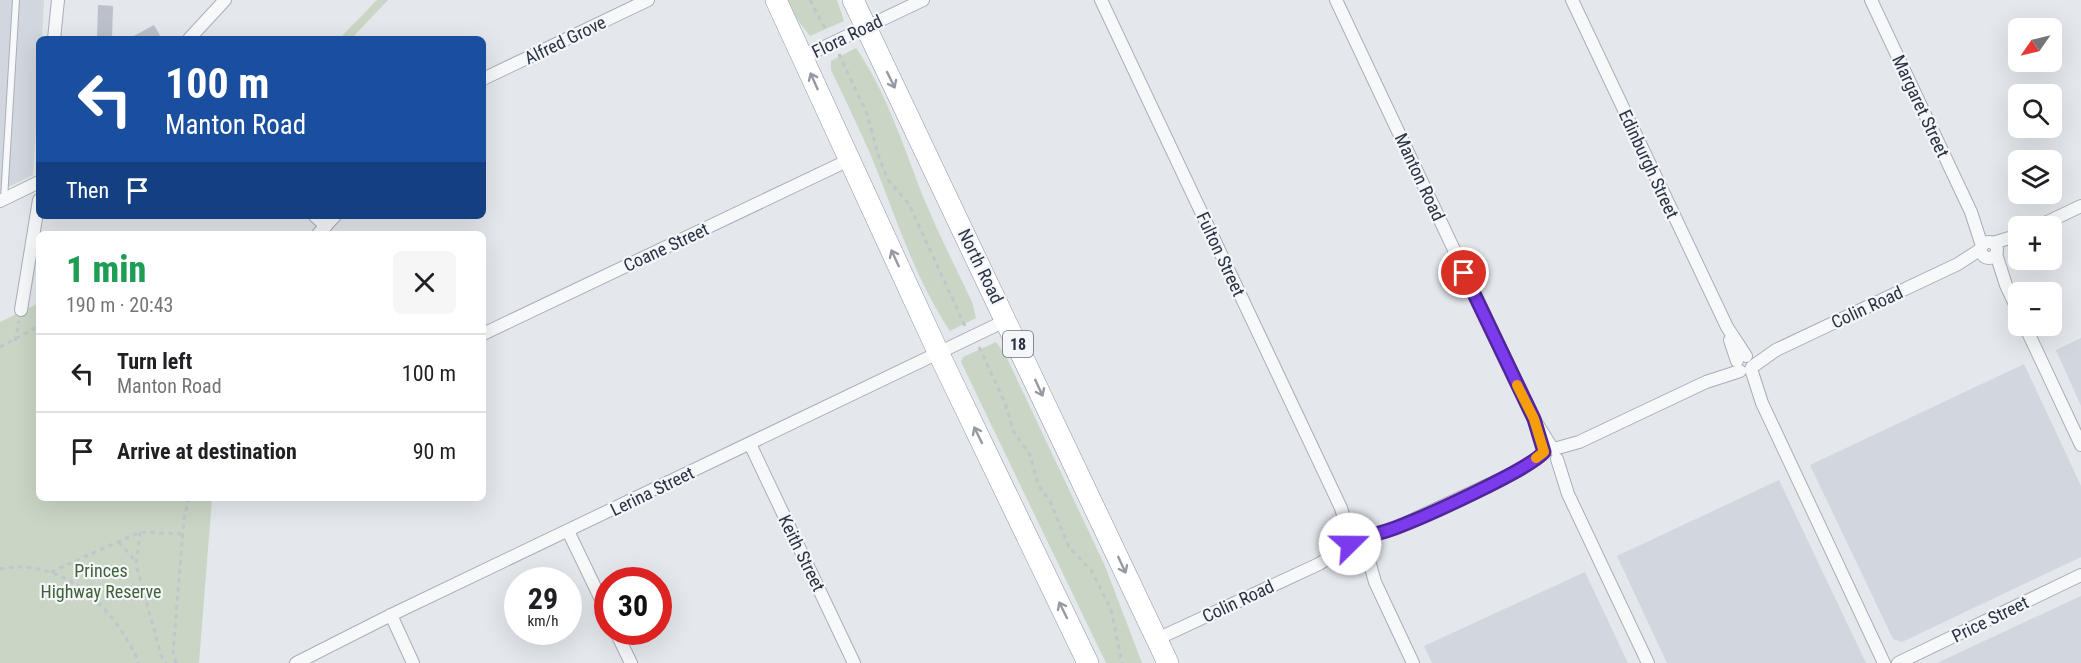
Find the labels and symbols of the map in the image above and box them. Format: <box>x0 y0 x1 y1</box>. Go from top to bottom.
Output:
street label: Flora Road <box>808 10 886 62</box>
street label: Alfred Grove <box>521 11 609 69</box>
north arrow <box>2008 18 2062 72</box>
street label: Margaret Street <box>1888 52 1954 160</box>
one-way arrow <box>885 70 897 88</box>
one-way arrow <box>808 72 819 90</box>
street label: Edinburgh Street <box>1615 106 1683 222</box>
street label: Manton Road <box>1391 130 1449 224</box>
street label: Fulton Street <box>1192 209 1250 299</box>
street label: Coane Street <box>620 218 712 276</box>
street label: North Road <box>954 225 1008 307</box>
pin <box>1438 247 1489 298</box>
one-way arrow <box>888 250 900 268</box>
street label: Colin Road <box>1828 281 1906 333</box>
road number: 18 <box>1003 331 1033 357</box>
one-way arrow <box>1033 379 1045 397</box>
one-way arrow <box>971 426 983 444</box>
street label: Lerina Street <box>607 462 697 520</box>
street label: Keith Street <box>774 511 830 595</box>
position arrow <box>1318 512 1382 576</box>
one-way arrow <box>1116 555 1128 573</box>
park label: Princes Highway Reserve <box>41 560 161 602</box>
speed limit sign: 30 <box>594 567 672 645</box>
street label: Colin Road <box>1199 575 1277 627</box>
street label: Price Street <box>1948 591 2032 647</box>
one-way arrow <box>1056 602 1068 620</box>

